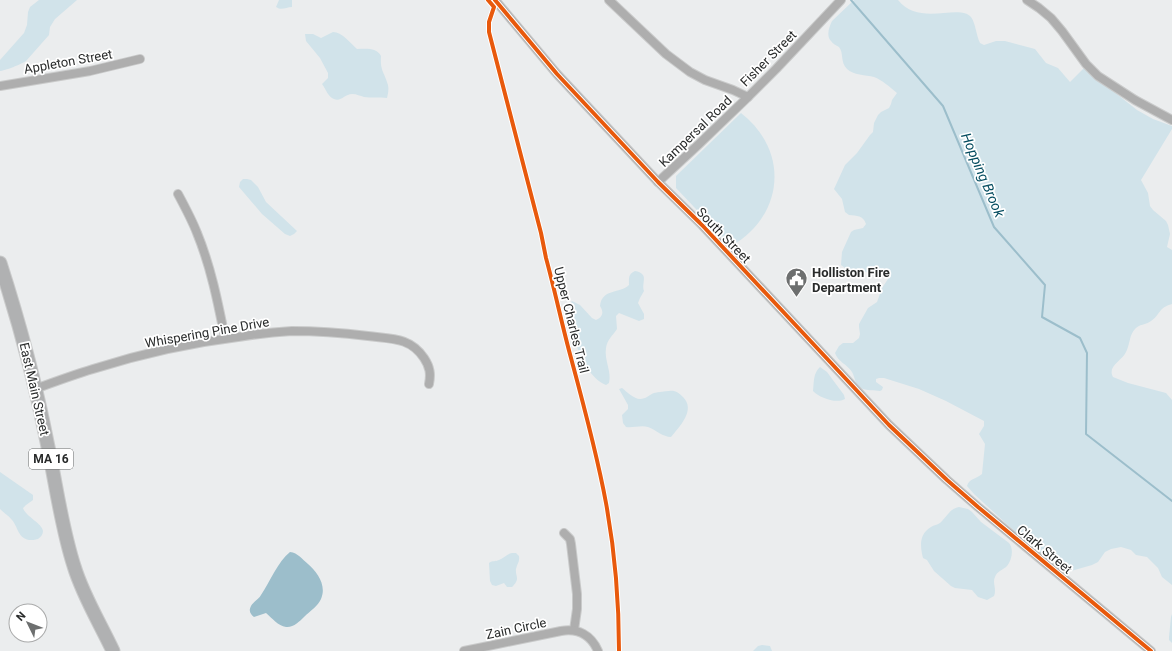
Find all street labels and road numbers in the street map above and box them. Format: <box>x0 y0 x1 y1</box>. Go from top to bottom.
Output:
street label: Fisher Street <box>737 27 799 89</box>
street label: Appleton Street <box>23 46 113 77</box>
street label: Kampersal Road <box>656 93 735 170</box>
street label: South Street <box>694 205 754 266</box>
street label: Upper Charles Trail <box>551 265 592 375</box>
street label: Whispering Pine Drive <box>144 314 270 351</box>
street label: East Main Street <box>17 341 52 437</box>
road number: MA 16 <box>29 449 73 469</box>
street label: Clark Street <box>1014 522 1075 577</box>
street label: Zain Circle <box>485 615 548 642</box>

